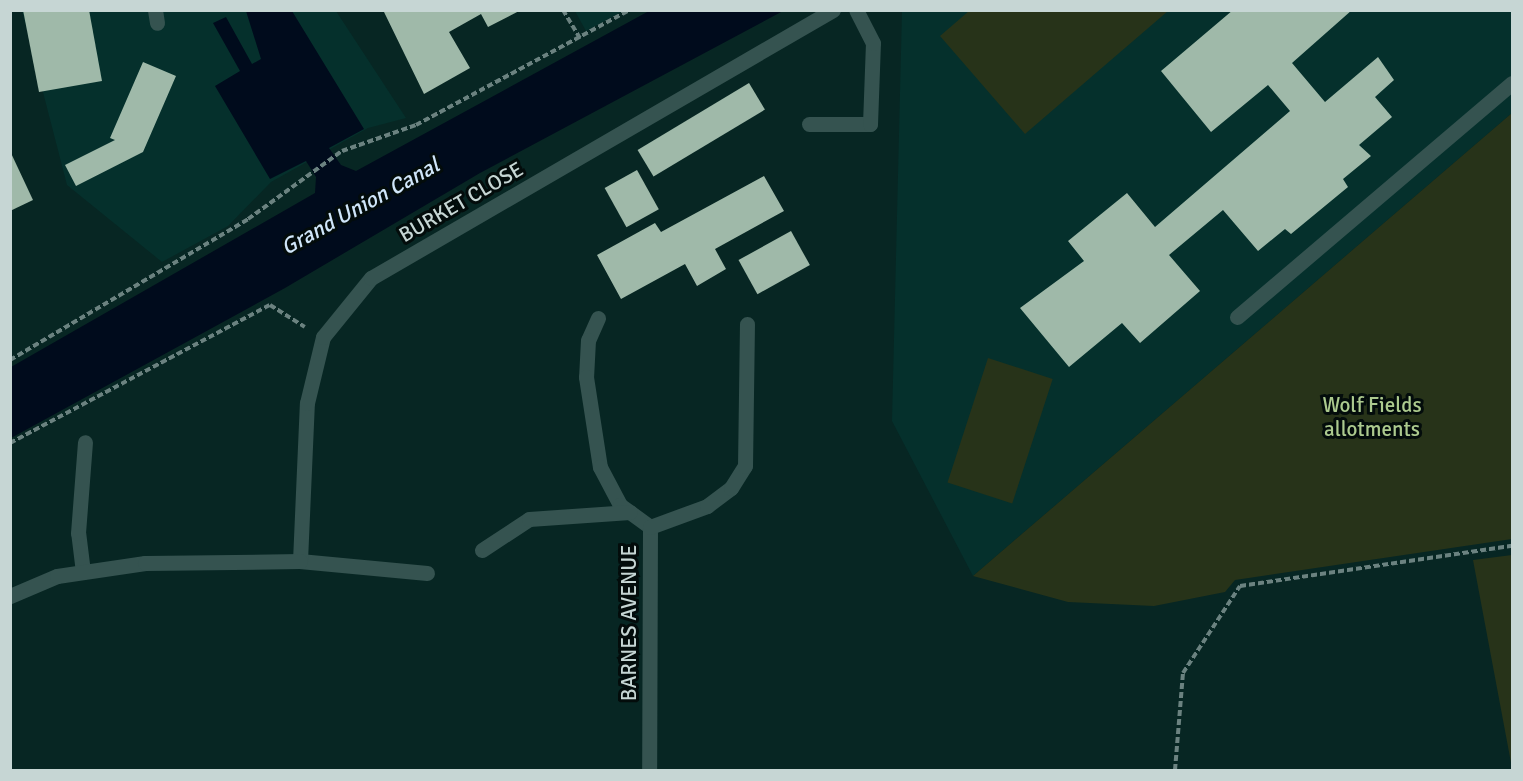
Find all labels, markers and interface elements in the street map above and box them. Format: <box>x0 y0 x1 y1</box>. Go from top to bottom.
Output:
water label: Grand Union Canal <box>276 152 444 260</box>
street label: BURKET CLOSE <box>394 156 528 248</box>
park label: Wolf Fields allotments <box>1322 392 1422 442</box>
street label: BARNES AVENUE <box>616 545 642 701</box>

